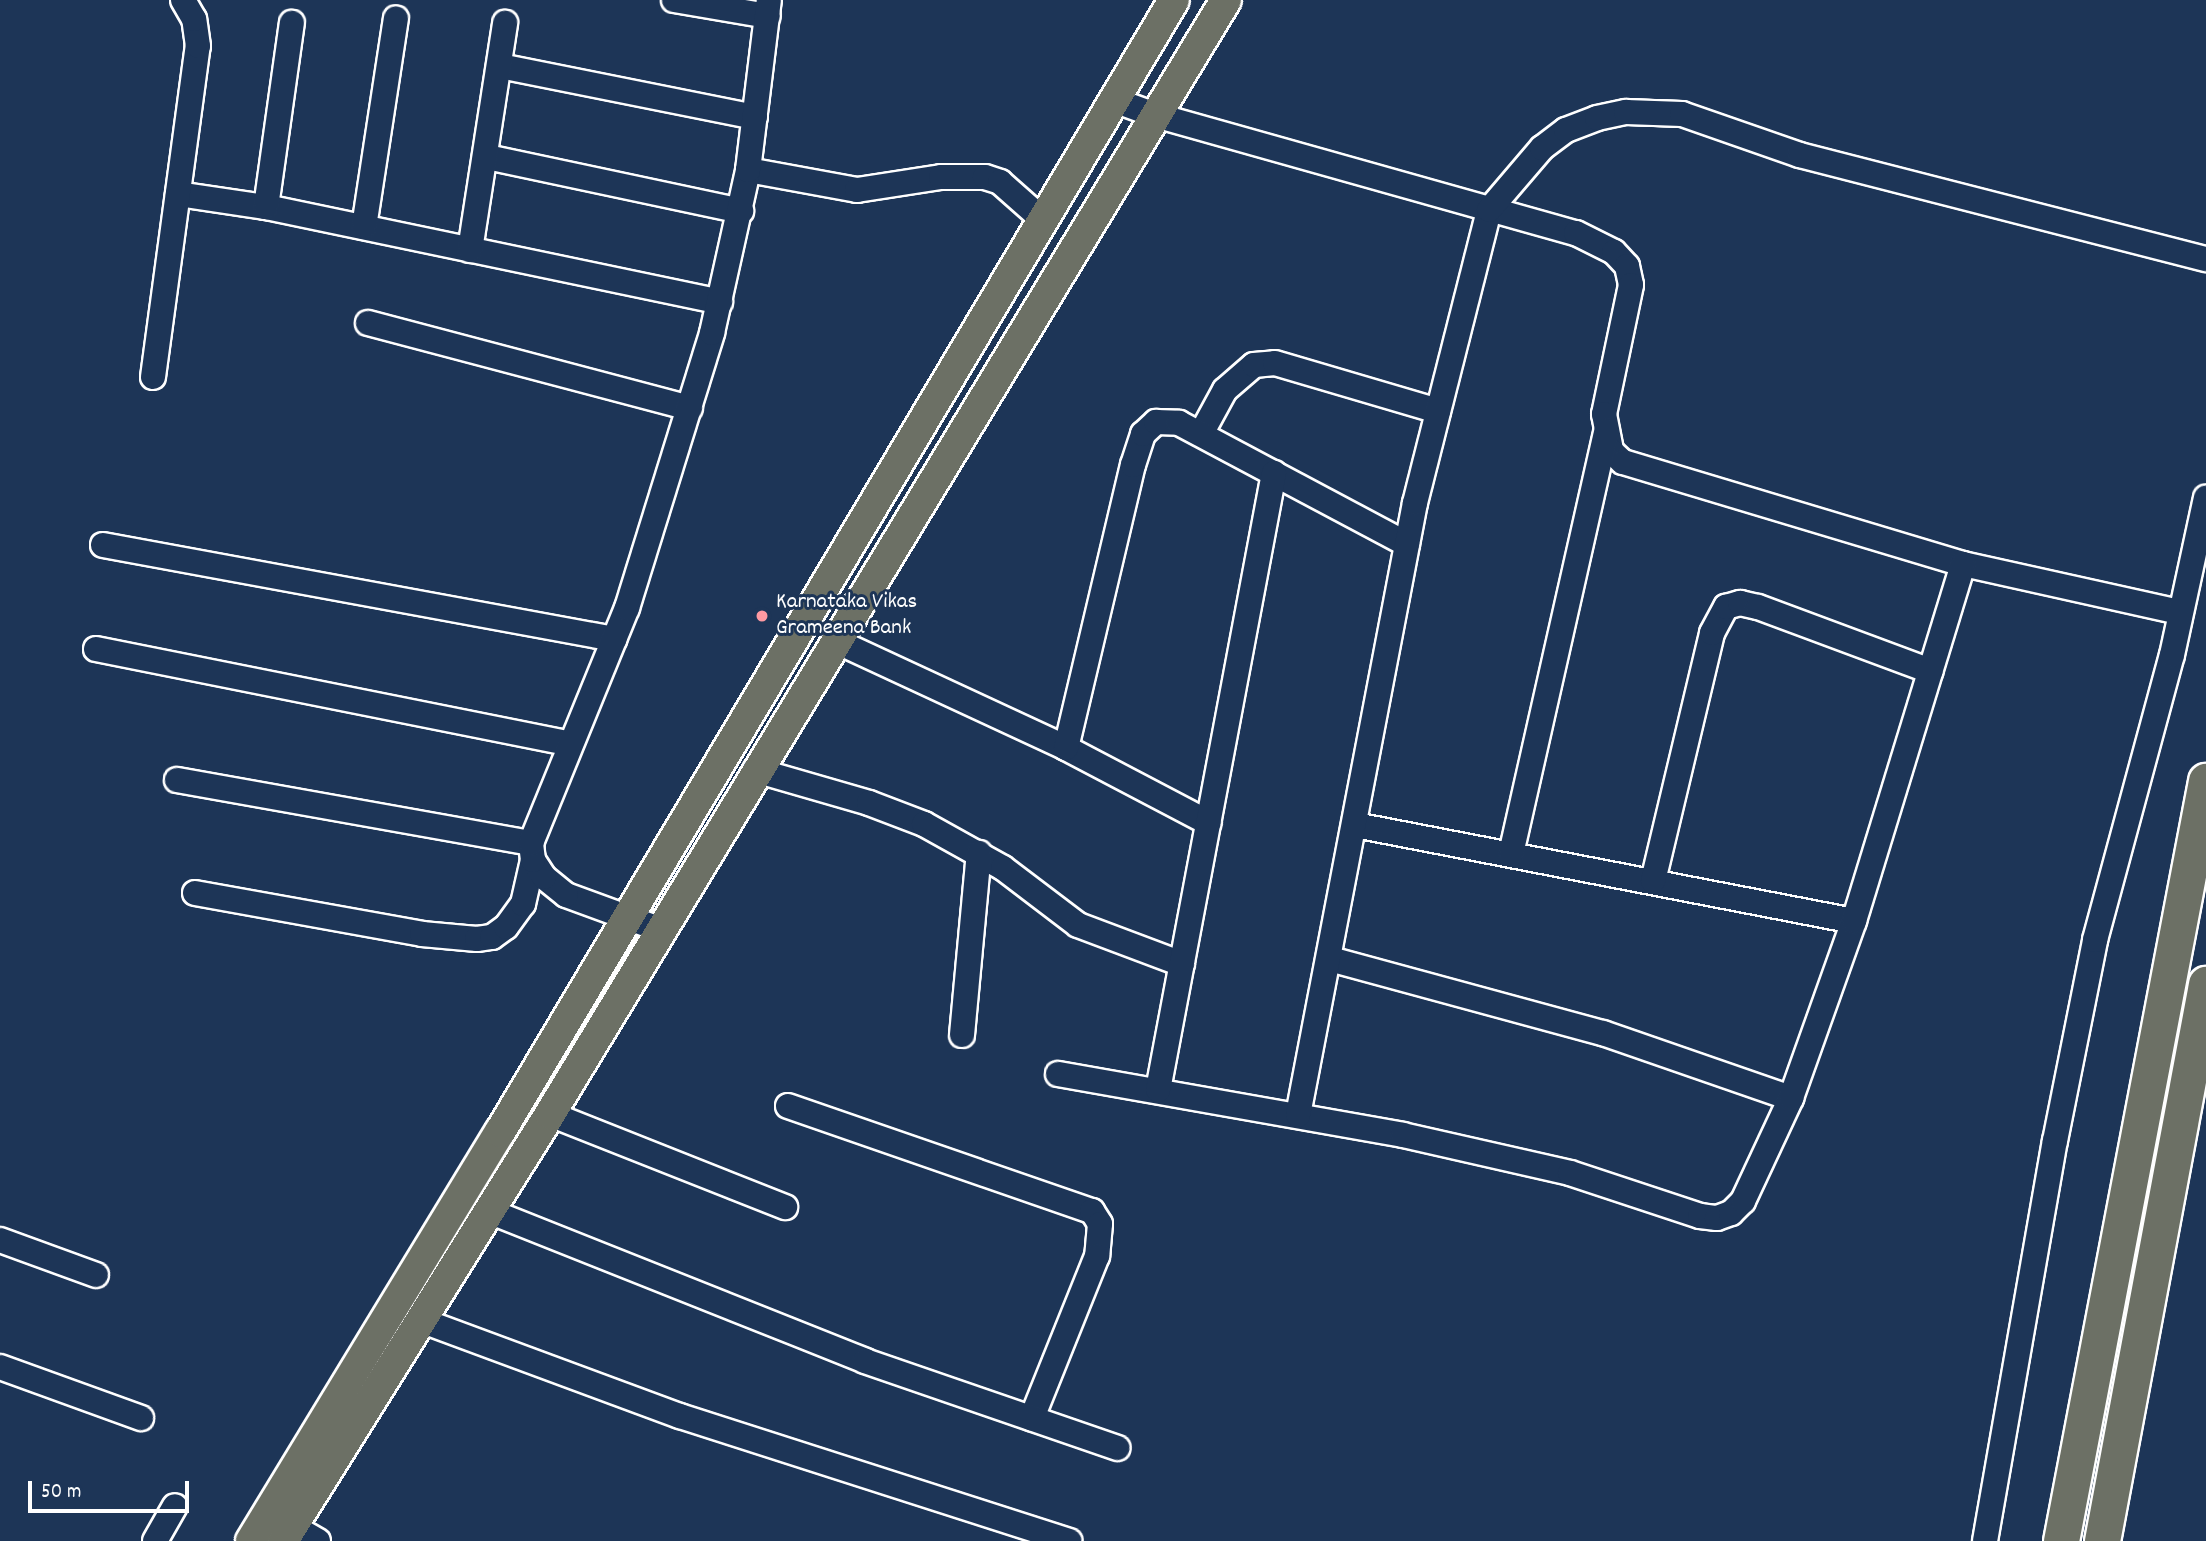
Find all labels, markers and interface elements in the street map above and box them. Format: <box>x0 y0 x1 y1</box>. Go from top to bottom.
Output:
place label: Karnataka Vikas Grameena Bank <box>776 589 917 643</box>
marker: Karnataka Vikas Grameena Bank <box>754 608 770 624</box>
scale bar <box>32 1468 192 1512</box>
text: 50 m <box>41 1478 81 1508</box>

